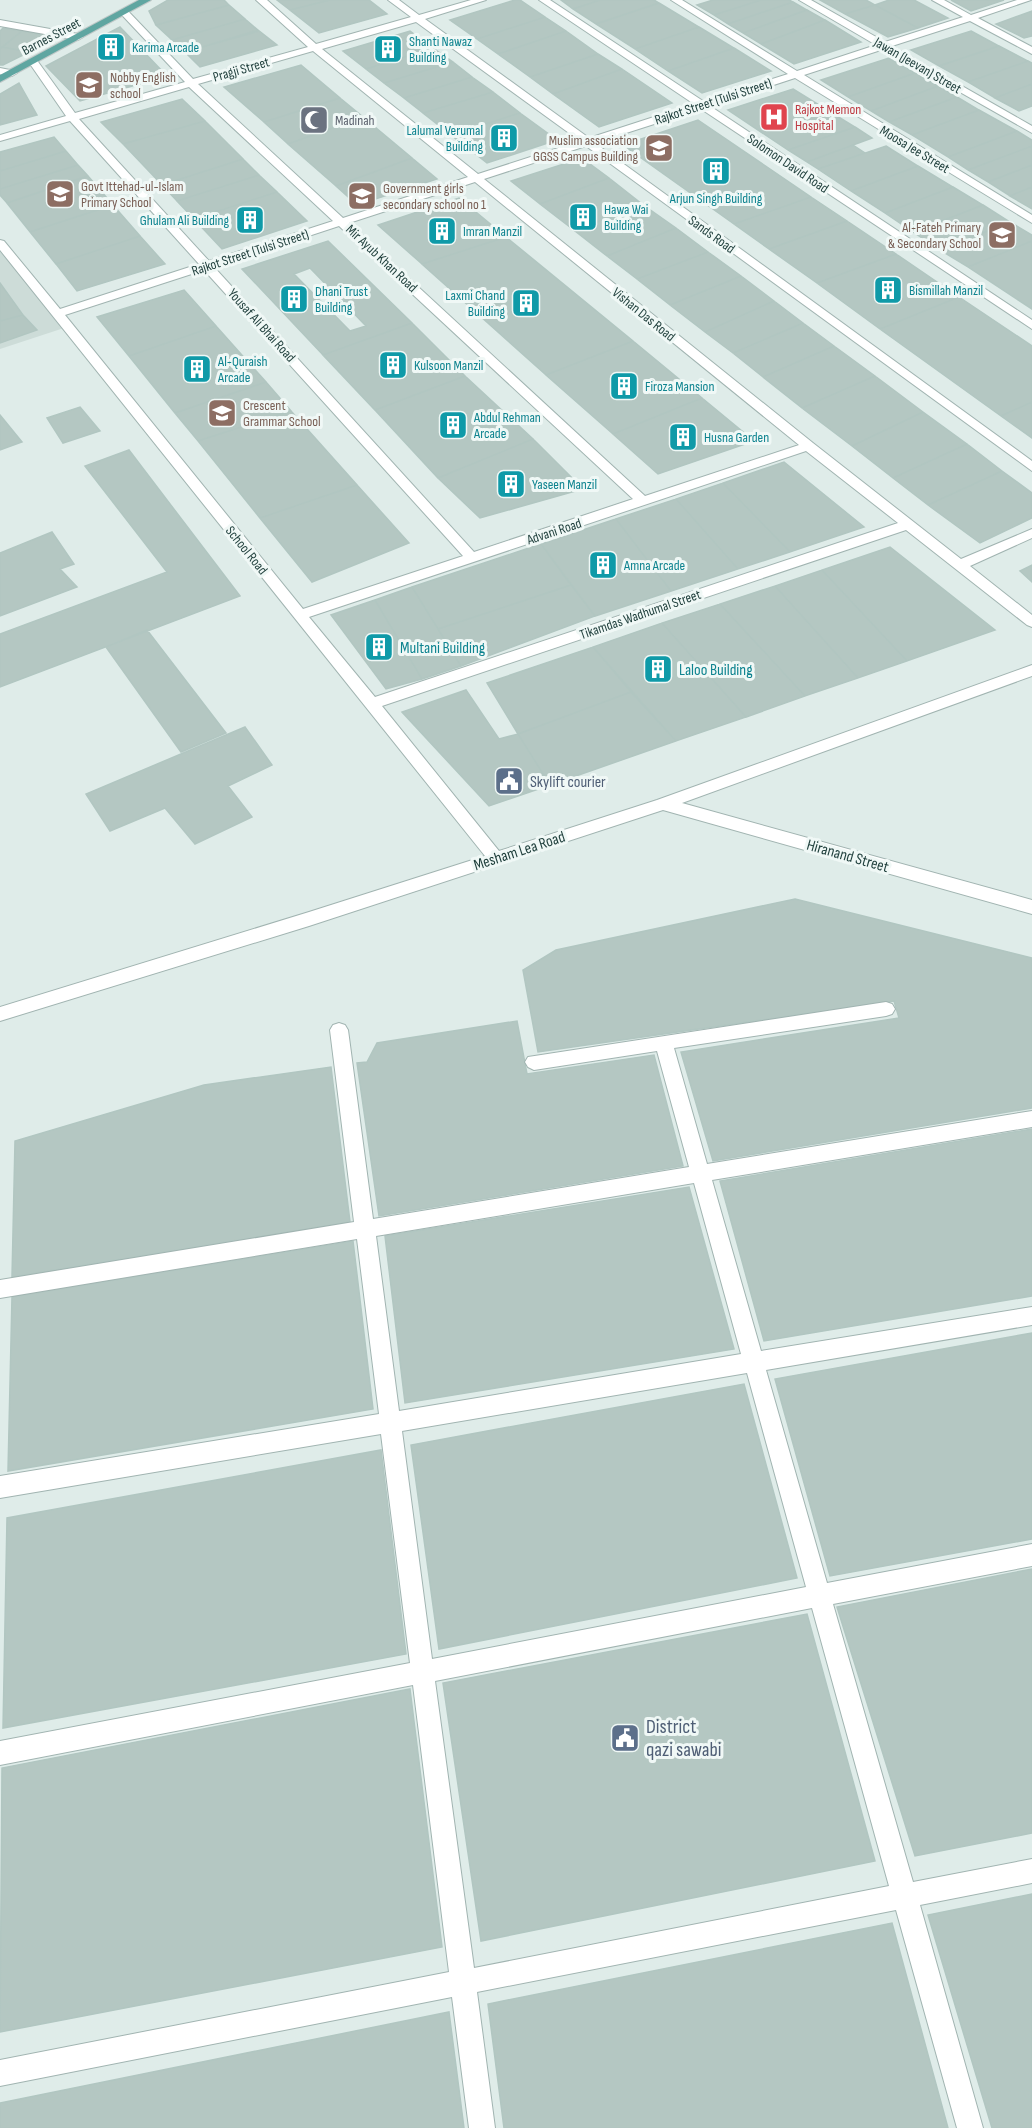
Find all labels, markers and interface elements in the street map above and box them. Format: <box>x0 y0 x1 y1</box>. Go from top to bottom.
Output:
street label: Barnes Street <box>19 14 84 59</box>
building icon: Karima Arcade <box>95 31 127 63</box>
building icon: Shanti Nawaz Building <box>372 33 404 65</box>
place label: Shanti Nawaz Building <box>409 33 472 66</box>
street label: Jawan (Jeevan) Street <box>870 33 964 97</box>
place label: Karima Arcade <box>132 39 199 56</box>
street label: Pragji Street <box>211 53 271 86</box>
school or university icon: Nobby English school <box>73 69 105 101</box>
place label: Nobby English school <box>110 69 176 102</box>
street label: Rajkot Street (Tulsi Street) <box>652 75 774 128</box>
hospital icon: Rajkot Memon Hospital <box>758 101 790 133</box>
place label: Rajkot Memon Hospital <box>795 101 861 134</box>
mosque icon: Madinah <box>298 104 330 136</box>
place label: Madinah <box>335 112 375 129</box>
place label: Lalumal Verumal Building <box>406 122 483 155</box>
building icon: Lalumal Verumal Building <box>488 122 520 154</box>
street label: Moosa Jee Street <box>877 122 953 177</box>
street label: Solomon David Road <box>744 130 832 197</box>
place label: Muslim association GGSS Campus Building <box>533 132 638 165</box>
school or university icon: Muslim association GGSS Campus Building <box>643 132 675 164</box>
building icon: Arjun Singh Building <box>700 155 732 187</box>
school or university icon: Govt Ittehad-ul-Islam Primary School <box>44 178 76 210</box>
place label: Govt Ittehad-ul-Islam Primary School <box>81 178 183 211</box>
school or university icon: Government girls secondary school no 1 <box>346 180 378 212</box>
place label: Government girls secondary school no 1 <box>383 180 486 213</box>
place label: Arjun Singh Building <box>669 190 763 207</box>
building icon: Hawa Wai Building <box>567 201 599 233</box>
place label: Hawa Wai Building <box>604 201 648 234</box>
building icon: Ghulam Ali Building <box>234 204 266 236</box>
place label: Ghulam Ali Building <box>140 212 229 229</box>
street label: Sands Road <box>685 212 739 257</box>
building icon: Imran Manzil <box>426 215 458 247</box>
place label: Al-Fateh Primary & Secondary School <box>888 219 982 252</box>
school or university icon: Al-Fateh Primary & Secondary School <box>986 219 1018 251</box>
street label: Mir Ayub Khan Road <box>342 221 421 296</box>
place label: Imran Manzil <box>463 223 522 240</box>
street label: Rajkot Street (Tulsi Street) <box>189 226 311 279</box>
building icon: Bismillah Manzil <box>872 274 904 306</box>
place label: Bismillah Manzil <box>909 282 983 299</box>
building icon: Dhani Trust Building <box>278 283 310 315</box>
place label: Dhani Trust Building <box>315 283 368 316</box>
street label: Vishan Das Road <box>609 284 679 345</box>
street label: Yousaf Ali Bhai Road <box>224 285 299 366</box>
place label: Laxmi Chand Building <box>445 287 505 320</box>
building icon: Laxmi Chand Building <box>510 287 542 319</box>
building icon: Kulsoon Manzil <box>377 349 409 381</box>
building icon: Al-Quraish Arcade <box>181 353 213 385</box>
place label: Al-Quraish Arcade <box>217 353 268 386</box>
place label: Kulsoon Manzil <box>414 357 483 374</box>
building icon: Firoza Mansion <box>608 370 640 402</box>
place label: Firoza Mansion <box>645 378 714 395</box>
school or university icon: Crescent Grammar School <box>206 397 238 429</box>
place label: Crescent Grammar School <box>243 397 321 430</box>
building icon: Abdul Rehman Arcade <box>437 409 469 441</box>
place label: Abdul Rehman Arcade <box>473 409 541 442</box>
building icon: Husna Garden <box>667 421 699 453</box>
place label: Husna Garden <box>704 429 769 446</box>
building icon: Yaseen Manzil <box>495 468 527 500</box>
place label: Yaseen Manzil <box>532 476 597 493</box>
street label: Advani Road <box>524 515 584 549</box>
street label: School Road <box>222 523 271 578</box>
building icon: Amna Arcade <box>587 549 619 581</box>
place label: Amna Arcade <box>623 557 685 574</box>
street label: Tikamdas Wadhumal Street <box>577 586 703 643</box>
building icon: Multani Building <box>363 631 395 663</box>
place label: Multani Building <box>400 639 485 658</box>
building icon: Laloo Building <box>642 653 674 685</box>
place label: Laloo Building <box>679 661 753 680</box>
public building icon: Skylift courier <box>493 765 525 797</box>
place label: Skylift courier <box>530 773 606 792</box>
street label: Mesham Lea Road <box>471 828 568 875</box>
street label: Hiranand Street <box>804 836 891 877</box>
place label: District qazi sawabi <box>646 1715 721 1762</box>
public building icon: District qazi sawabi <box>609 1722 641 1754</box>

